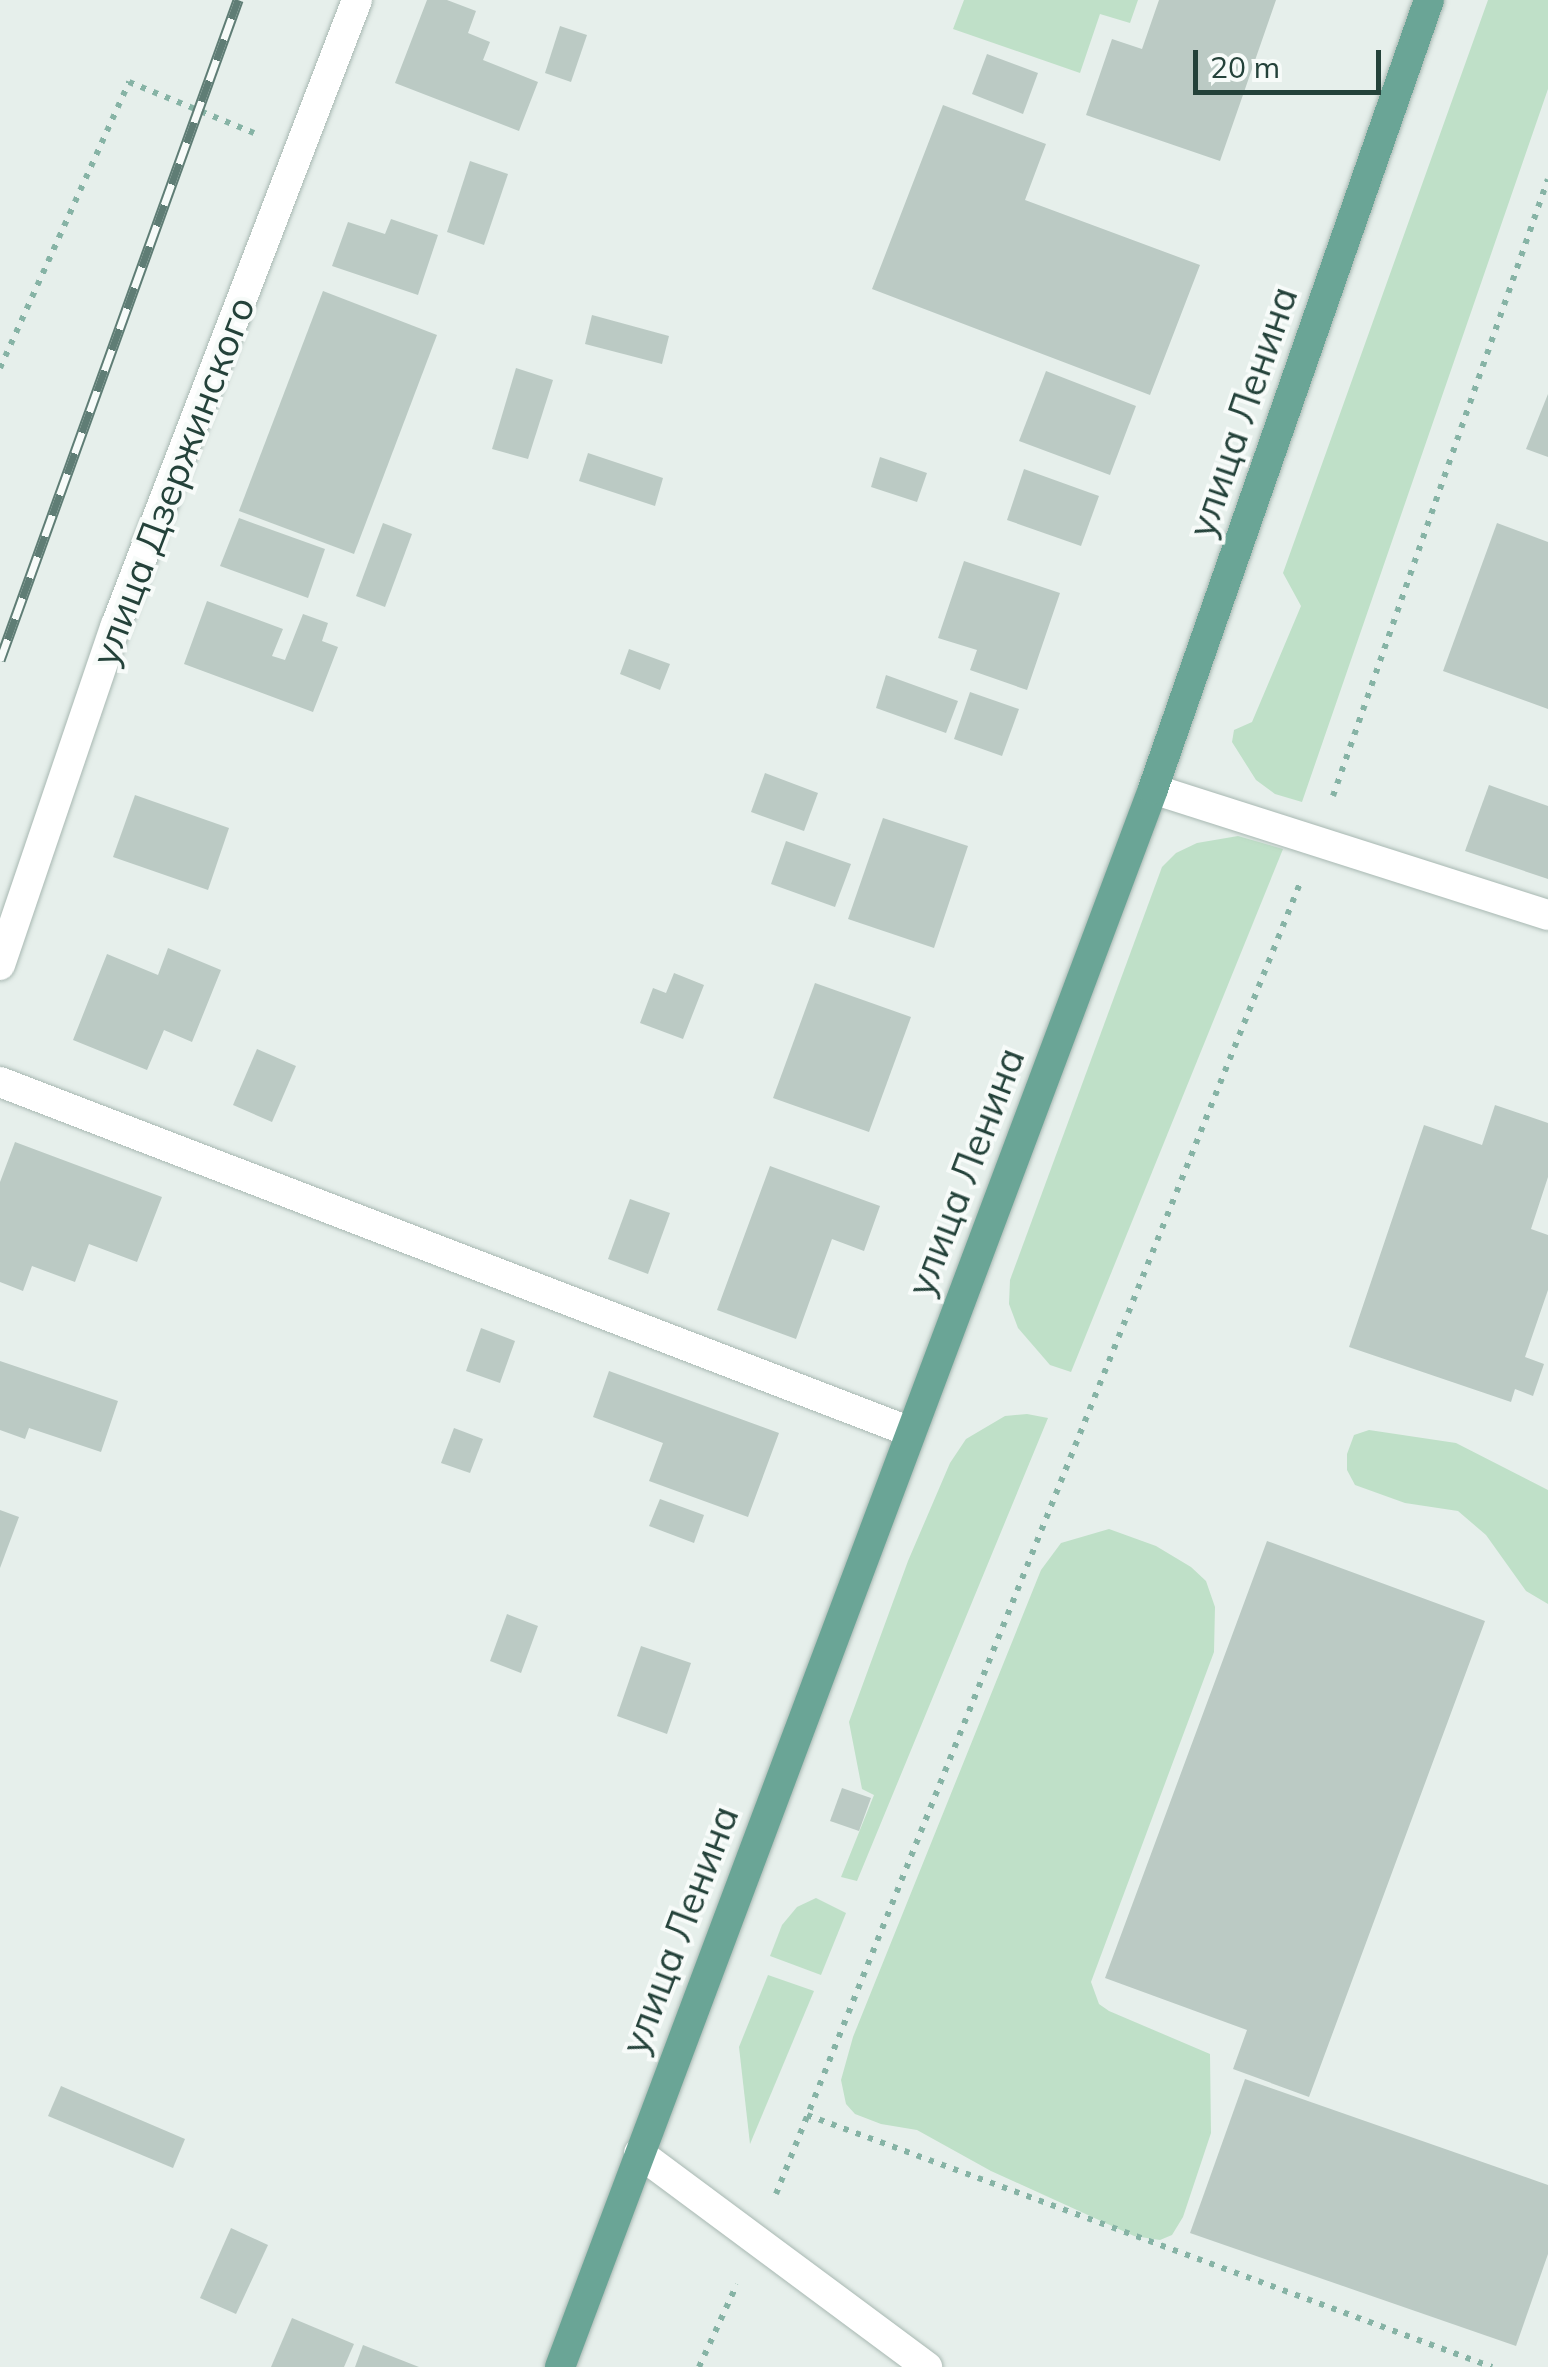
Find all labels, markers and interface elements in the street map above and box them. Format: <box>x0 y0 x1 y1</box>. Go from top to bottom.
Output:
scale bar <box>1198 30 1386 92</box>
text: 20 m <box>1210 48 1280 86</box>
street label: улица Ленина <box>1179 281 1307 543</box>
street label: улица Дзержинского <box>82 290 264 672</box>
street label: улица Ленина <box>898 1042 1034 1302</box>
street label: улица Ленина <box>612 1800 748 2060</box>

